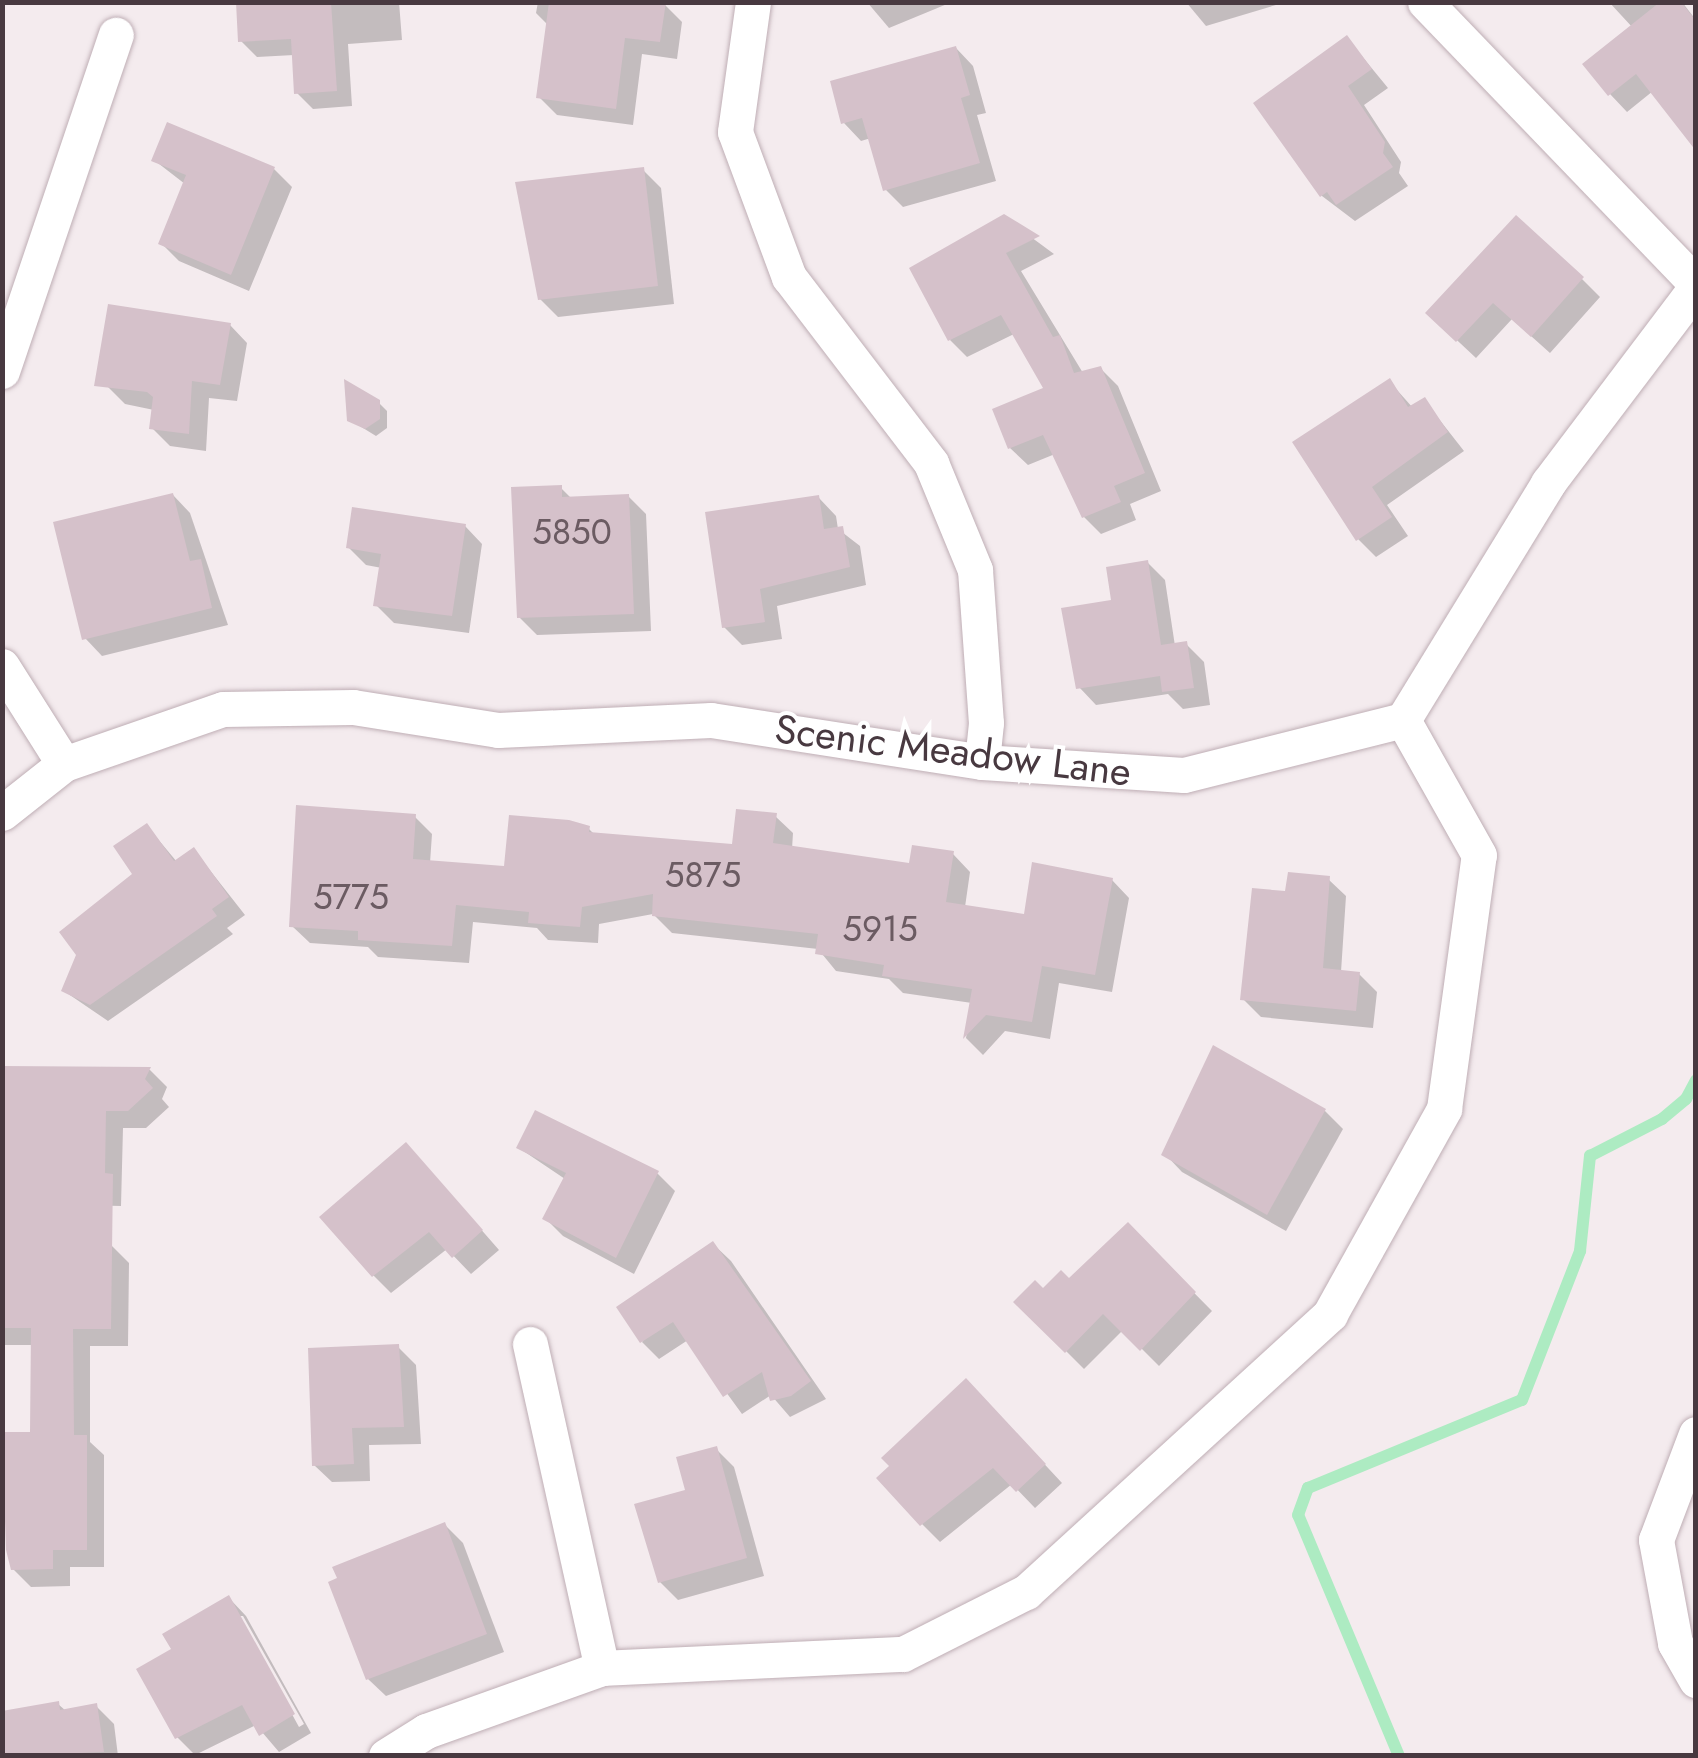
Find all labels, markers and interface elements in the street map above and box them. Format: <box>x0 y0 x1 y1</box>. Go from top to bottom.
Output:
house number: 5850 <box>532 511 612 553</box>
street label: Scenic Meadow Lane <box>772 704 1134 796</box>
house number: 5875 <box>665 854 741 896</box>
house number: 5775 <box>313 876 389 918</box>
house number: 5915 <box>842 908 918 950</box>

